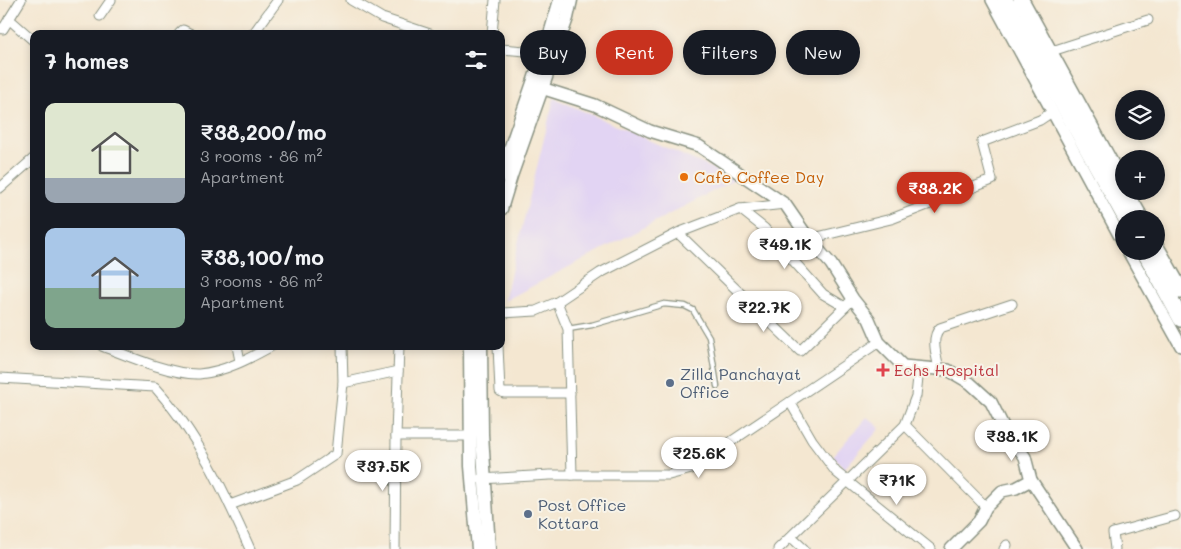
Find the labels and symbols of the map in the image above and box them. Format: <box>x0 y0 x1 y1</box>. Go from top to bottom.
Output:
place label: Cafe Coffee Day <box>694 166 824 187</box>
marker: Cafe Coffee Day <box>678 171 690 183</box>
pin: ₹38.2K <box>894 172 976 214</box>
pin: ₹49.1K <box>744 228 826 270</box>
pin: ₹22.7K <box>723 290 805 333</box>
place label: Echs Hospital <box>894 359 999 380</box>
place label: Zilla Panchayat Office <box>680 363 801 402</box>
marker: Echs Hospital <box>876 363 890 377</box>
marker: Zilla Panchayat Office <box>664 377 676 389</box>
pin: ₹38.1K <box>971 420 1053 462</box>
pin: ₹25.6K <box>658 436 740 479</box>
pin: ₹37.5K <box>342 450 424 492</box>
pin: ₹71K <box>867 464 927 506</box>
place label: Post Office Kottara <box>538 494 627 533</box>
marker: Post Office Kottara <box>522 508 534 520</box>

